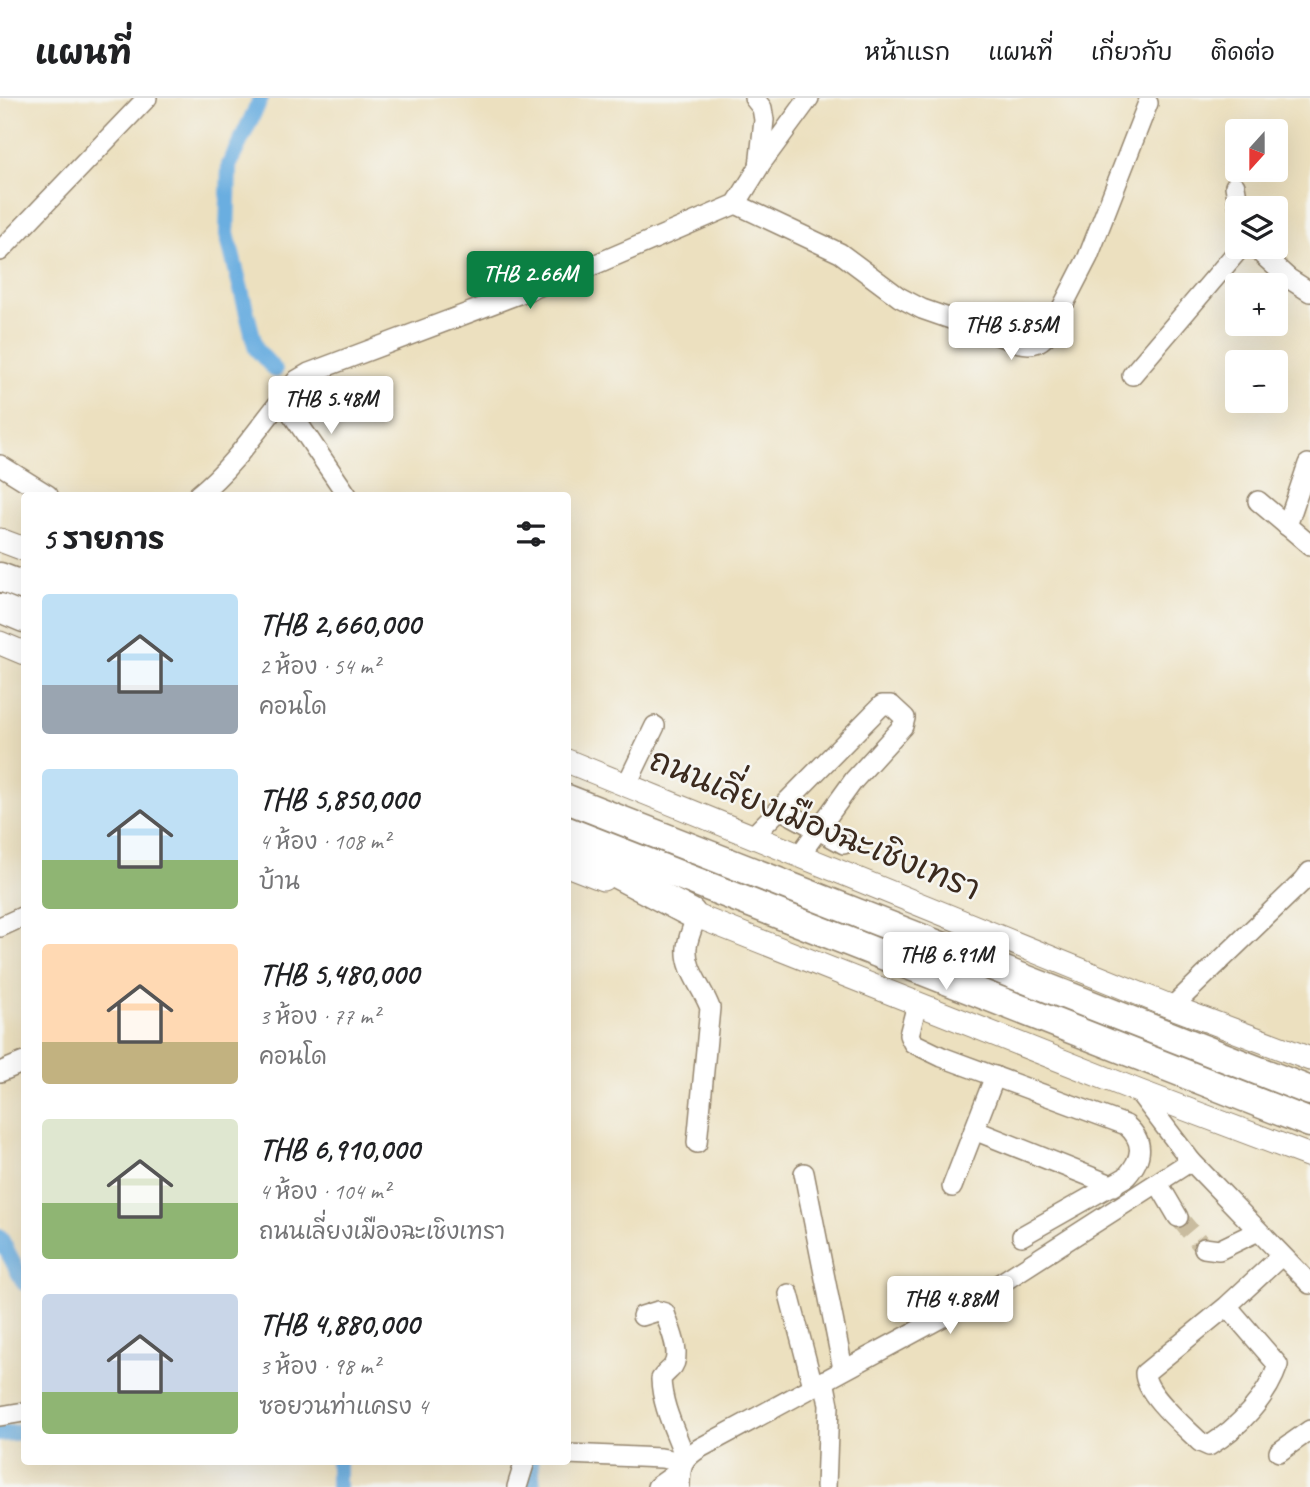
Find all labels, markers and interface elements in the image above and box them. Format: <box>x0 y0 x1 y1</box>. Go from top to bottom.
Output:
text: แผนที่ <box>35 32 132 74</box>
text: หน้าแรก <box>865 37 950 67</box>
text: แผนที่ <box>988 37 1053 67</box>
text: เกี่ยวกับ <box>1091 37 1173 67</box>
text: ติดต่อ <box>1211 37 1275 67</box>
north arrow <box>1225 119 1288 182</box>
map controls <box>1225 119 1288 413</box>
button: layers <box>1225 196 1288 259</box>
pin: THB 2.66M <box>450 252 610 311</box>
text: THB 2.66M <box>483 259 577 288</box>
button: + <box>1225 273 1288 336</box>
pin: THB 5.85M <box>931 302 1091 362</box>
text: THB 5.85M <box>965 310 1057 339</box>
button: − <box>1225 350 1288 413</box>
pin: THB 5.48M <box>251 376 411 436</box>
text: THB 5.48M <box>284 384 378 413</box>
icon: filters <box>512 515 550 553</box>
text: 5 รายการ <box>42 520 165 558</box>
text: THB 2,660,000 <box>259 605 420 643</box>
icon: home <box>98 622 182 706</box>
text: 2 ห้อง · 54 m² <box>259 652 379 681</box>
text: คอนโด <box>259 692 327 721</box>
street label: ถนนเลี่ยงเมืองฉะเชิงเทรา <box>643 728 991 910</box>
text: THB 5,850,000 <box>259 780 418 818</box>
icon: home <box>98 797 182 881</box>
text: 4 ห้อง · 108 m² <box>259 827 390 856</box>
text: บ้าน <box>259 867 300 896</box>
pin: THB 6.91M <box>866 932 1026 992</box>
text: THB 6.91M <box>899 940 993 969</box>
text: THB 5,480,000 <box>259 955 419 993</box>
icon: home <box>98 972 182 1056</box>
text: 3 ห้อง · 77 m² <box>259 1002 379 1031</box>
text: คอนโด <box>259 1042 327 1071</box>
text: THB 6,910,000 <box>259 1130 419 1168</box>
icon: home <box>98 1147 182 1231</box>
text: 4 ห้อง · 104 m² <box>259 1177 390 1206</box>
text: ถนนเลี่ยงเมืองฉะเชิงเทรา <box>259 1217 505 1246</box>
pin: THB 4.88M <box>870 1276 1030 1336</box>
text: THB 4.88M <box>903 1284 997 1313</box>
text: THB 4,880,000 <box>259 1305 419 1343</box>
icon: home <box>98 1322 182 1406</box>
text: 3 ห้อง · 98 m² <box>259 1352 379 1381</box>
text: ซอยวนท่าแครง 4 <box>259 1392 428 1421</box>

